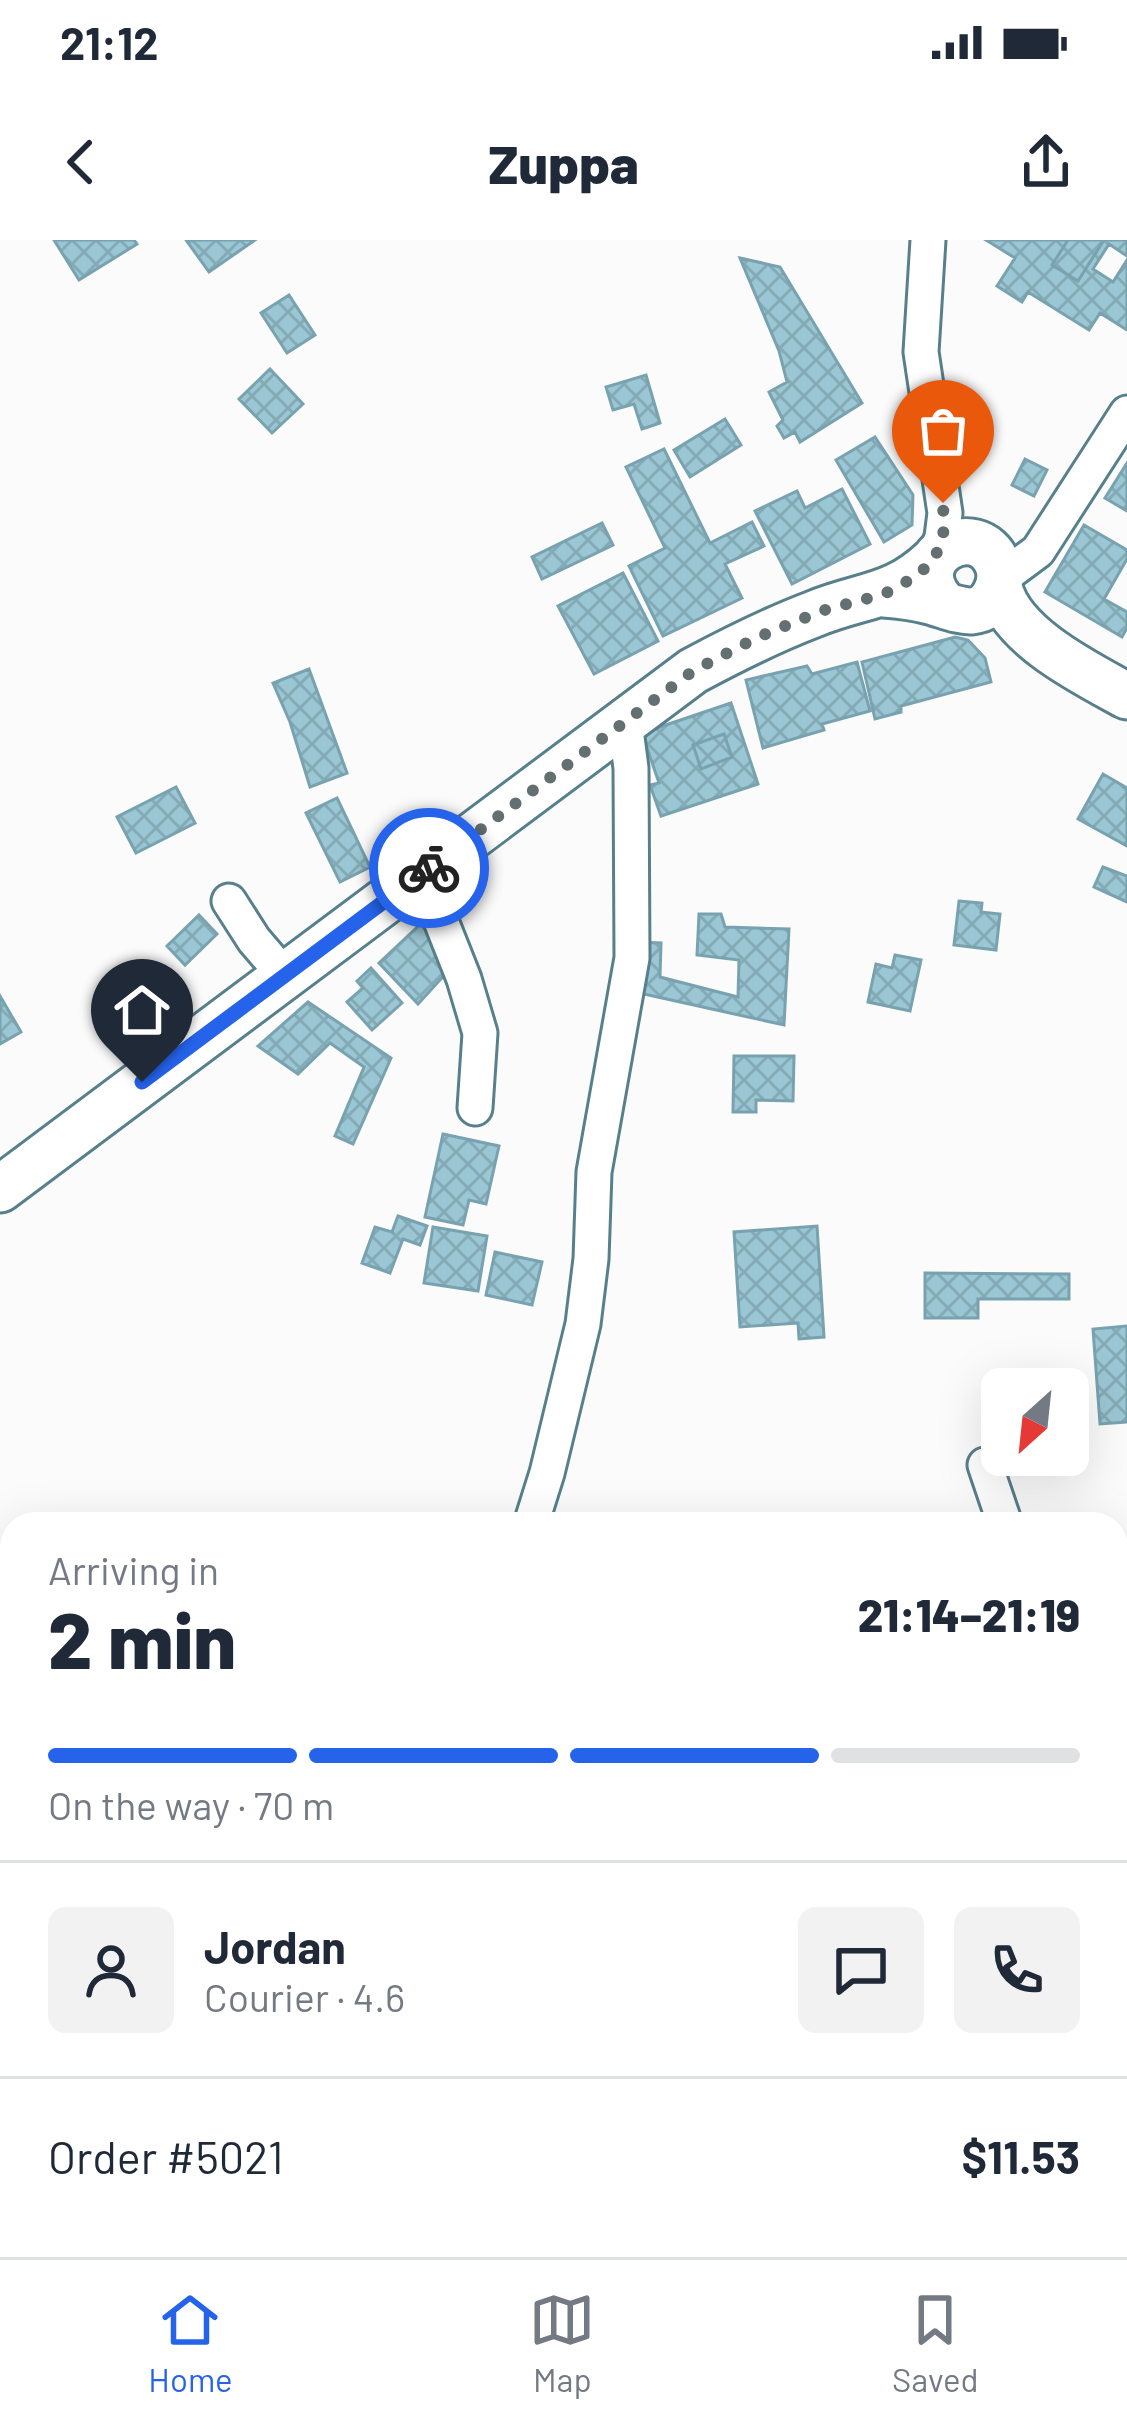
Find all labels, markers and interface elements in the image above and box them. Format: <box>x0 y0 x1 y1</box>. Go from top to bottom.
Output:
text: 21:12 <box>60 15 158 69</box>
icon: back <box>48 129 114 195</box>
icon: share <box>1013 129 1079 195</box>
text: Zuppa <box>488 130 639 195</box>
pin <box>892 380 994 503</box>
icon: bag <box>910 398 976 464</box>
courier <box>369 808 489 928</box>
icon: bike <box>396 835 462 901</box>
pin <box>91 959 193 1082</box>
icon: home <box>109 977 175 1043</box>
north arrow <box>981 1368 1089 1476</box>
map controls <box>981 1368 1089 1476</box>
text: Arriving in <box>48 1546 219 1593</box>
text: 21:14–21:19 <box>858 1587 1080 1641</box>
text: 2 min <box>48 1591 236 1685</box>
text: On the way · 70 m <box>48 1781 334 1828</box>
button: person <box>48 1907 174 2033</box>
button: chat <box>798 1907 924 2033</box>
button: phone <box>954 1907 1080 2033</box>
text: Jordan <box>204 1919 346 1973</box>
text: Courier · 4.6 <box>204 1973 405 2020</box>
text: Order #5021 <box>48 2129 284 2183</box>
text: $11.53 <box>961 2129 1080 2183</box>
tab: Home <box>148 2287 233 2399</box>
tab: Map <box>529 2287 595 2399</box>
tab: Saved <box>892 2287 979 2399</box>

